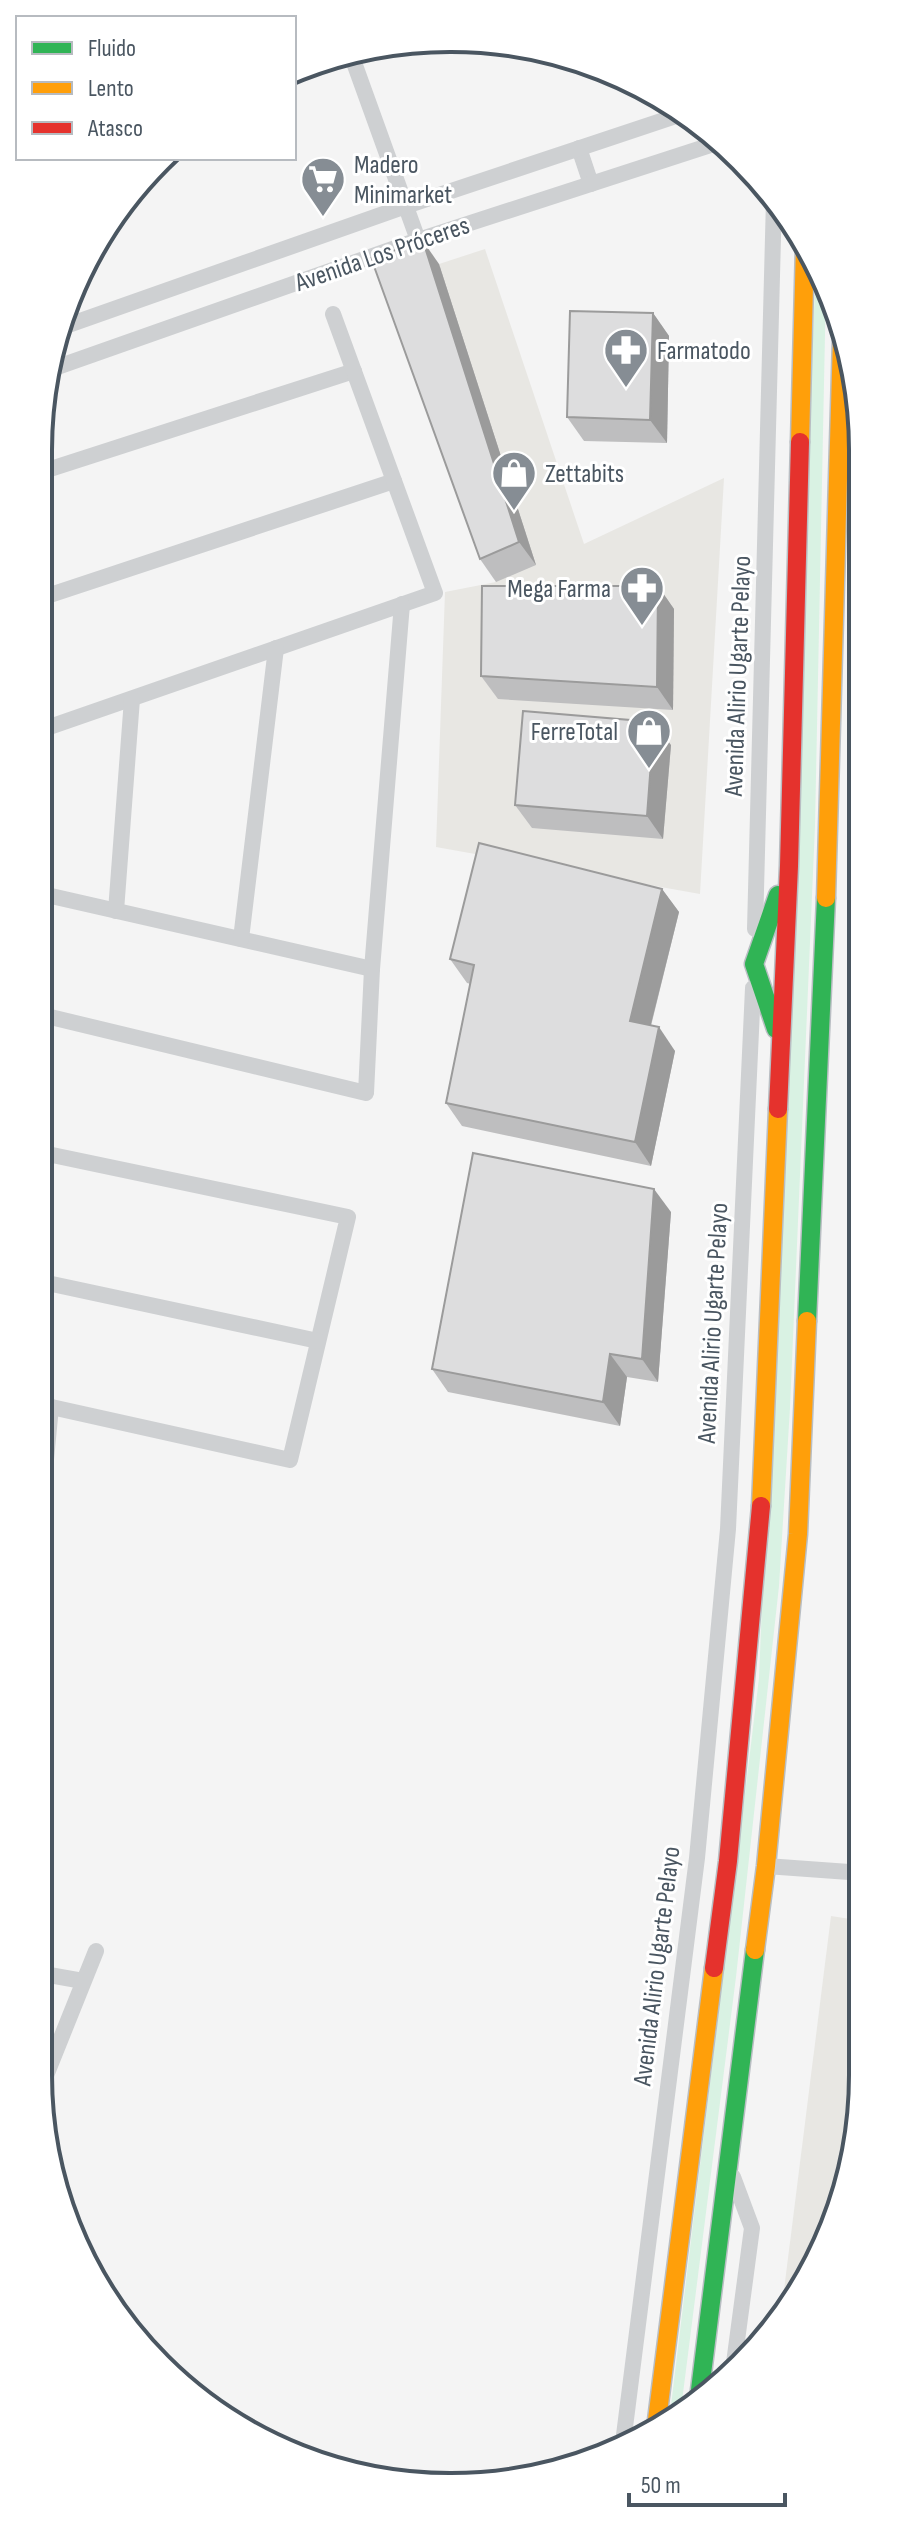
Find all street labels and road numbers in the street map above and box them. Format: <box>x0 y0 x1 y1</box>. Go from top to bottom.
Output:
street label: Avenida Los Próceres <box>290 210 474 299</box>
street label: Avenida Alirio Ugarte Pelayo <box>719 555 758 798</box>
street label: Avenida Alirio Ugarte Pelayo <box>692 1202 735 1445</box>
street label: Avenida Alirio Ugarte Pelayo <box>627 1845 688 2089</box>

